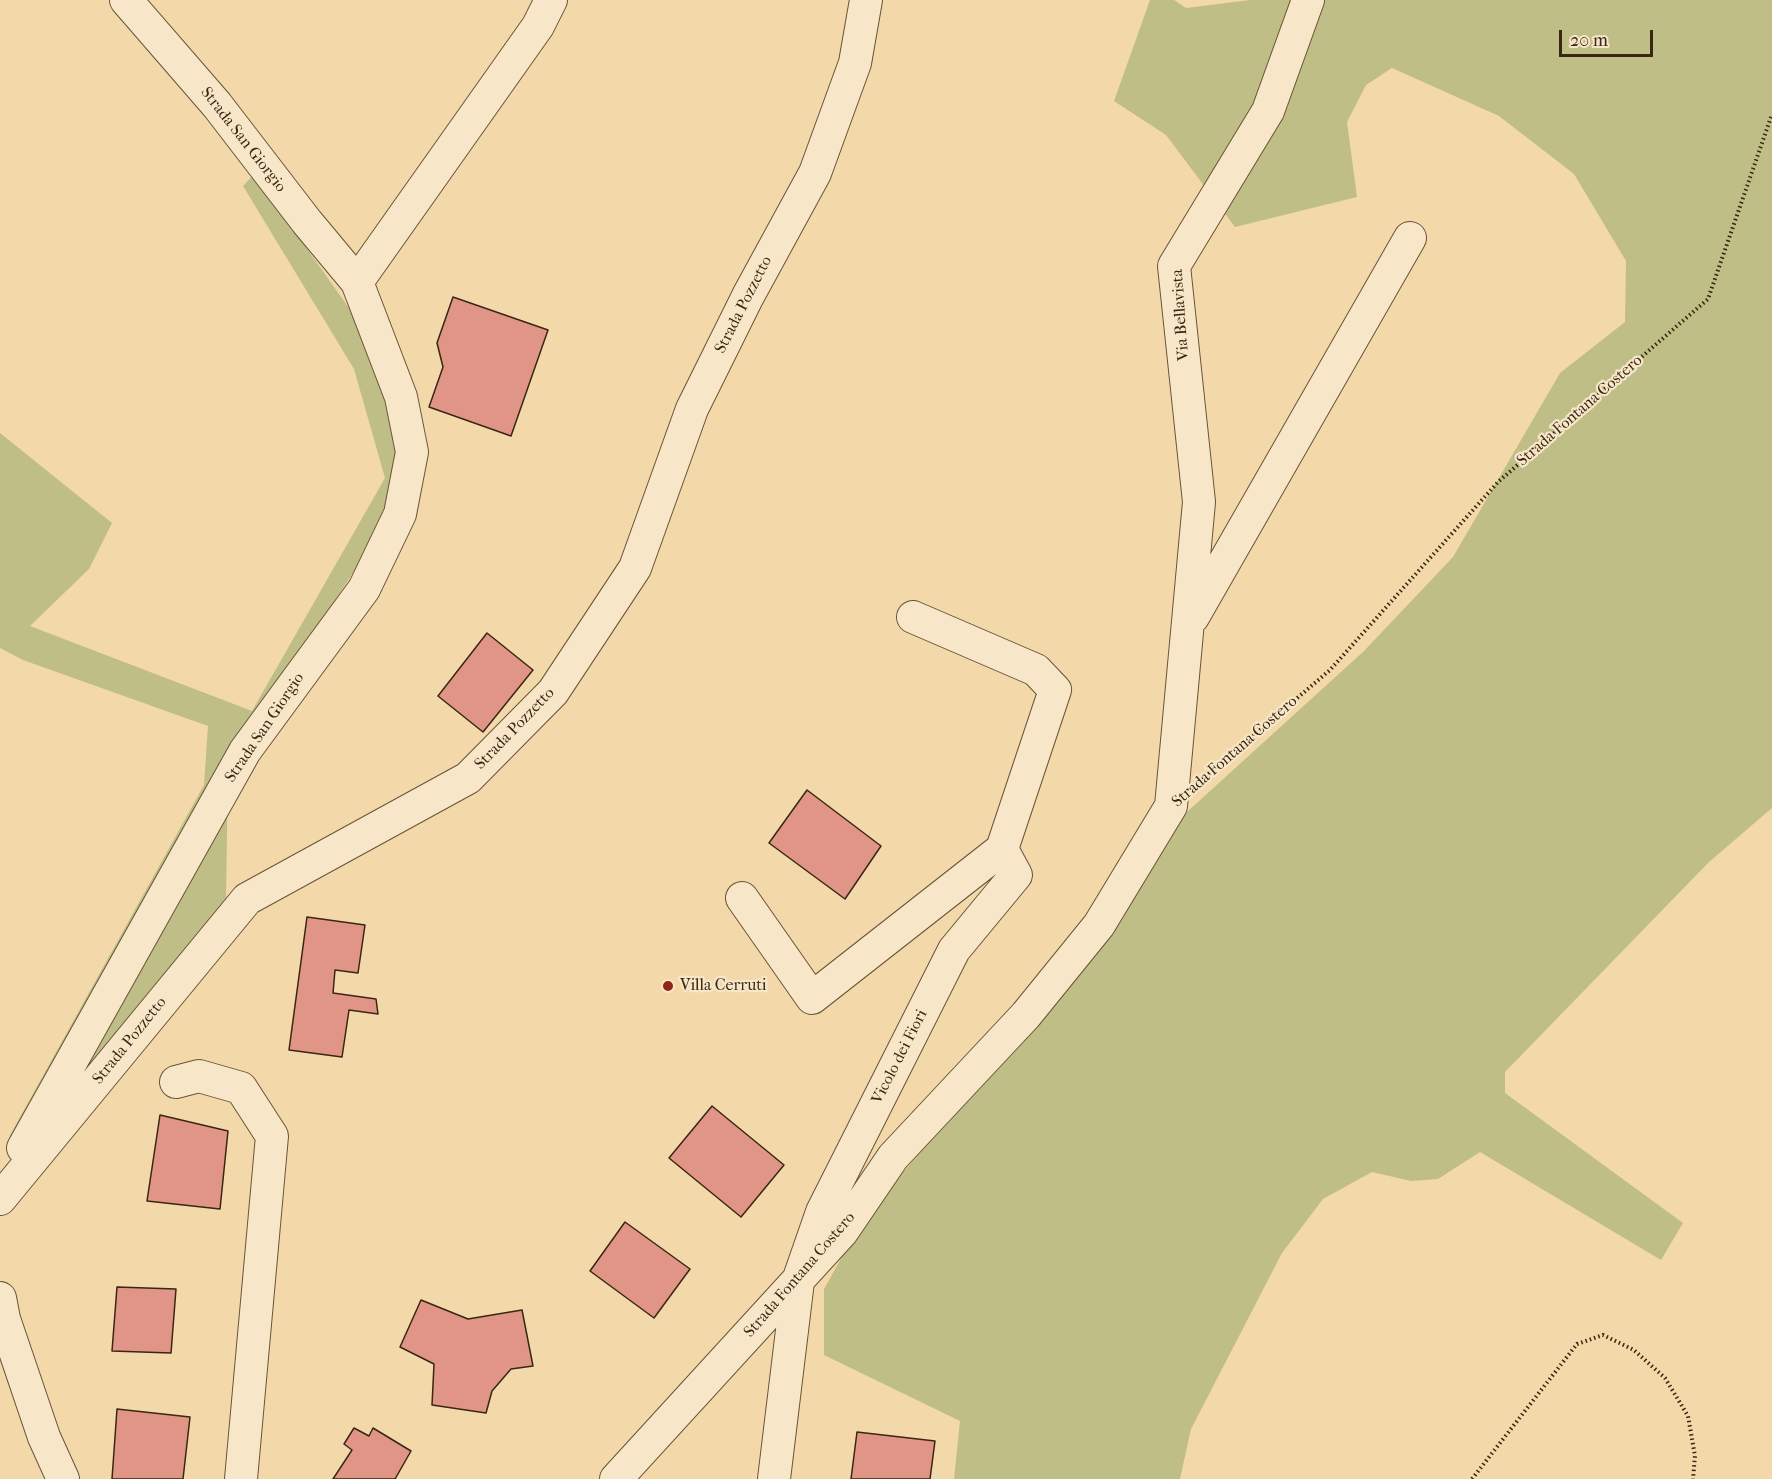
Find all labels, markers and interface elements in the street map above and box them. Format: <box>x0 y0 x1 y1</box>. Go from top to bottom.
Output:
scale bar <box>1562 18 1656 56</box>
text: 20 m <box>1570 30 1608 51</box>
street label: Strada San Giorgio <box>196 84 290 196</box>
street label: Strada Pozzetto <box>711 253 777 357</box>
street label: Via Bellavista <box>1168 268 1194 362</box>
street label: Strada Fontana Costero <box>1513 351 1647 471</box>
street label: Strada San Giorgio <box>221 670 309 786</box>
street label: Strada Pozzetto <box>471 684 559 774</box>
street label: Strada Fontana Costero <box>1168 692 1302 812</box>
place label: Villa Cerruti <box>680 976 767 996</box>
marker: Villa Cerruti <box>661 979 675 993</box>
street label: Strada Pozzetto <box>89 993 171 1089</box>
street label: Vicolo dei Fiori <box>868 1007 932 1107</box>
street label: Strada Fontana Costero <box>740 1208 860 1342</box>

